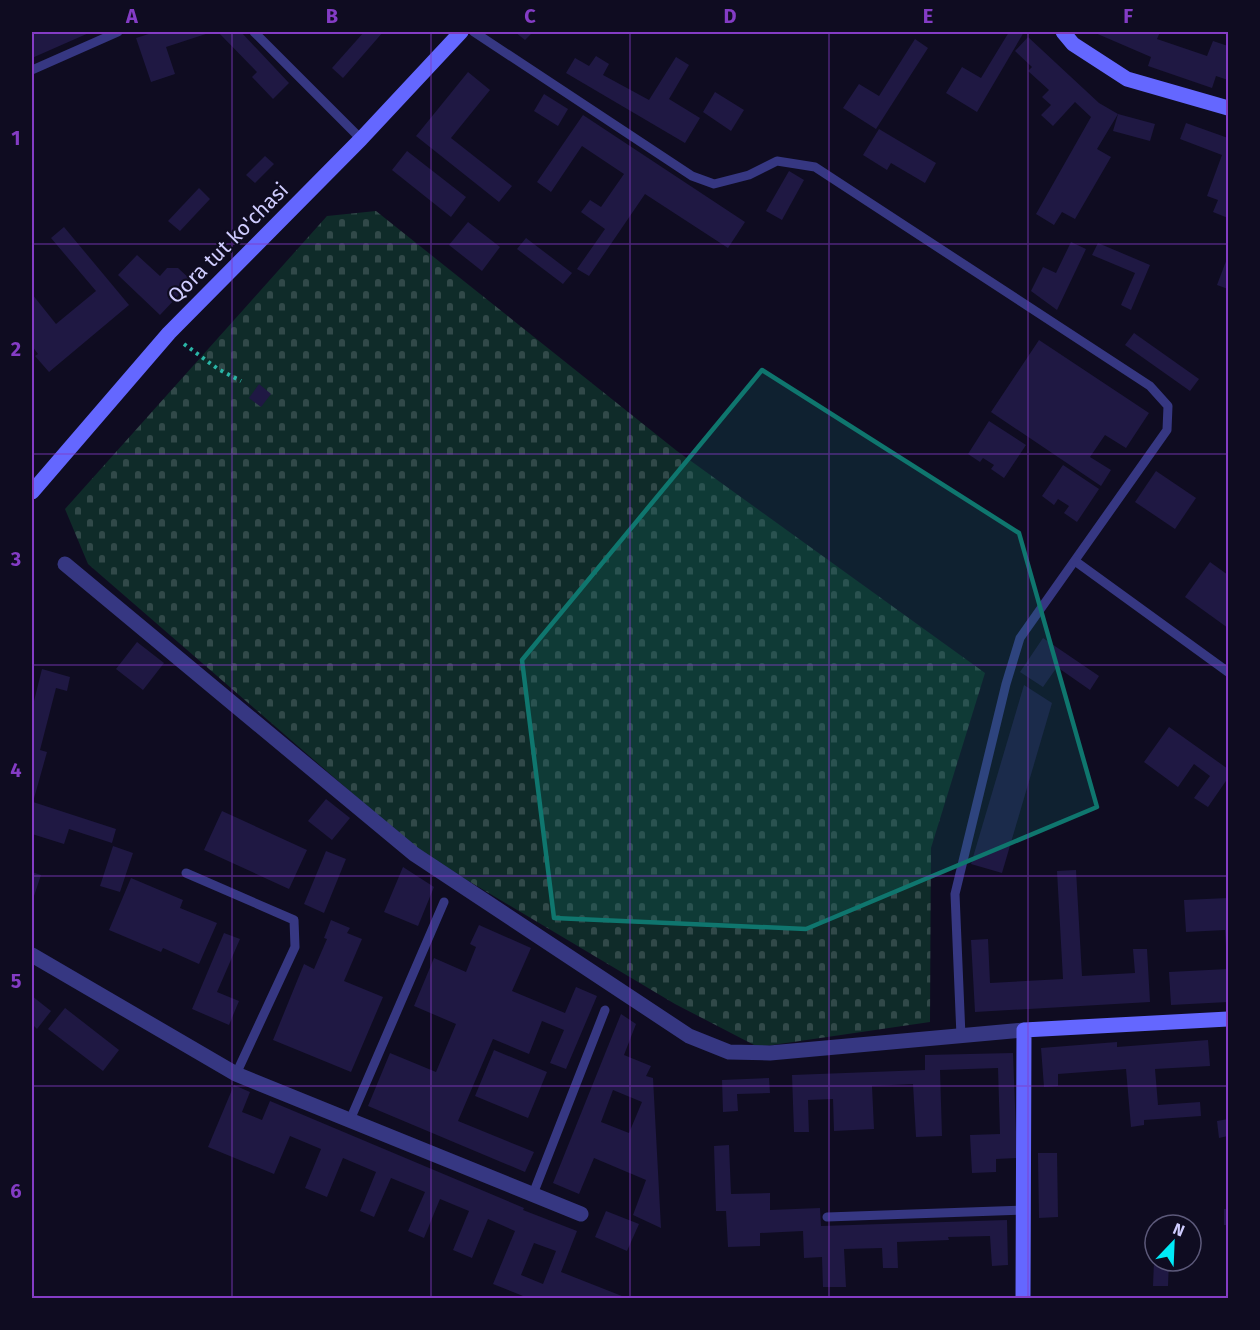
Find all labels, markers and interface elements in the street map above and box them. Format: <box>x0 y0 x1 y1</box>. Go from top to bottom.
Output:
text: A <box>125 4 139 28</box>
text: B <box>326 4 338 28</box>
text: C <box>524 4 536 28</box>
text: D <box>723 4 737 28</box>
text: E <box>923 4 933 28</box>
text: F <box>1123 4 1133 28</box>
text: 1 <box>11 126 21 150</box>
street label: Qora tut ko'chasi <box>162 177 294 309</box>
text: 2 <box>11 337 21 361</box>
text: 3 <box>10 547 21 571</box>
text: 4 <box>10 758 22 782</box>
text: 5 <box>11 969 22 993</box>
text: 6 <box>10 1179 22 1203</box>
north arrow <box>1143 1213 1203 1273</box>
text: N <box>1170 1219 1187 1240</box>

